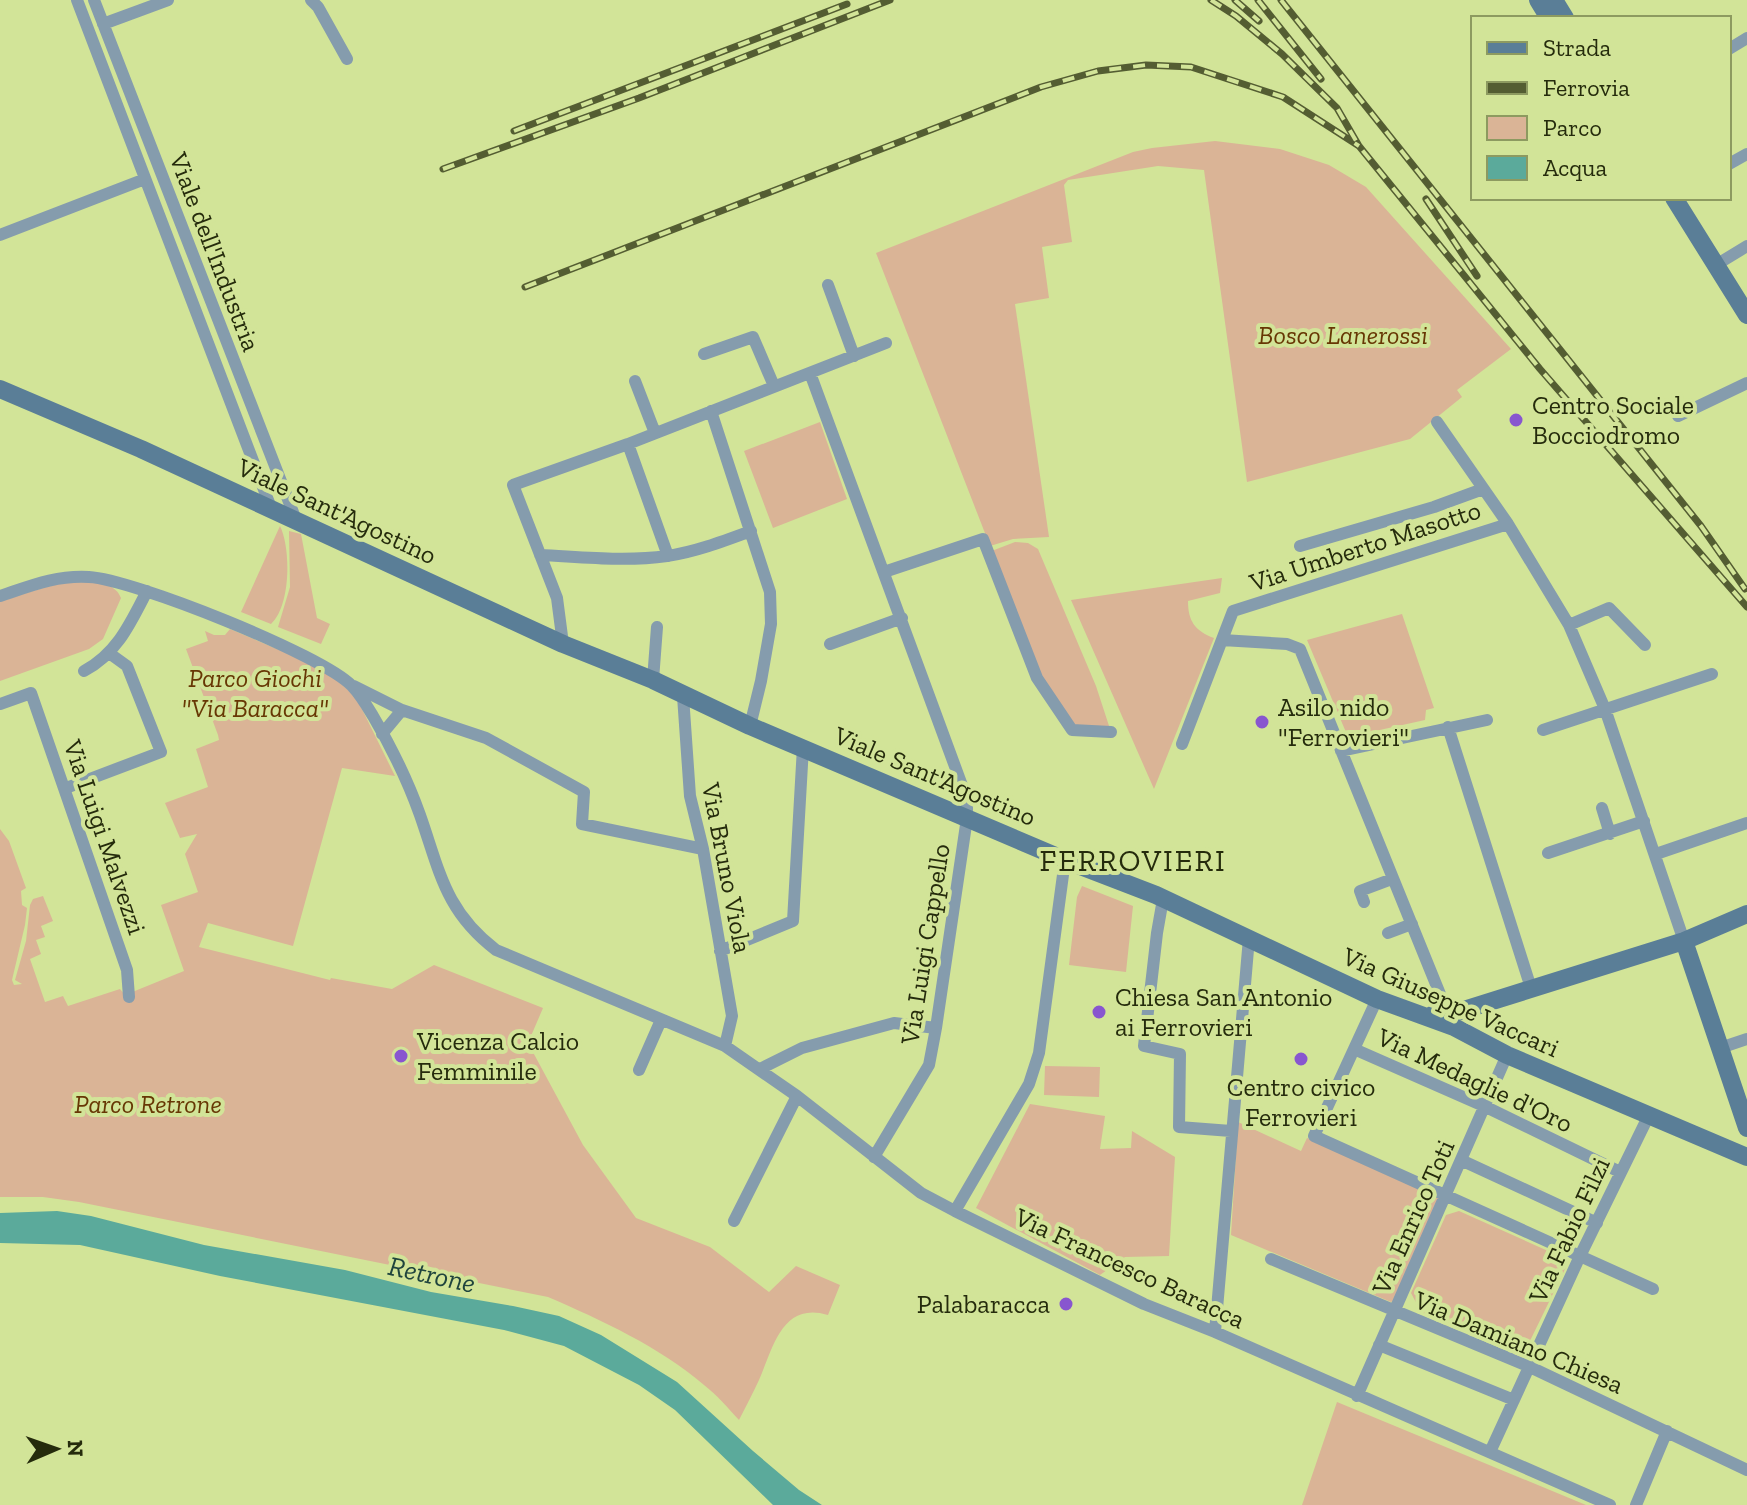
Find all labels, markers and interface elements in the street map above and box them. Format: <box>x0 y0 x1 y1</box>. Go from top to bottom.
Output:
legend <box>1471 16 1731 200</box>
text: Strada <box>1543 33 1612 62</box>
text: Ferrovia <box>1543 73 1630 102</box>
text: Parco <box>1543 113 1602 142</box>
street label: Viale dell'Industria <box>162 147 268 356</box>
text: Acqua <box>1543 153 1608 182</box>
park label: Bosco Lanerossi <box>1258 319 1428 351</box>
place label: Centro Sociale Bocciodromo <box>1532 389 1694 451</box>
marker: Centro Sociale Bocciodromo <box>1507 411 1525 429</box>
street label: Viale Sant'Agostino <box>231 450 442 571</box>
street label: Via Umberto Masotto <box>1244 494 1485 599</box>
park label: Parco Giochi "Via Baracca" <box>182 662 328 724</box>
place label: Asilo nido "Ferrovieri" <box>1278 691 1409 753</box>
marker: Asilo nido "Ferrovieri" <box>1253 713 1271 731</box>
street label: Viale Sant'Agostino <box>828 719 1041 833</box>
street label: Via Luigi Malvezzi <box>56 735 153 938</box>
street label: Via Bruno Viola <box>695 779 759 956</box>
street label: Via Luigi Cappello <box>893 841 957 1048</box>
district label: FERROVIERI <box>1039 843 1227 879</box>
street label: Via Giuseppe Vaccari <box>1337 939 1564 1064</box>
place label: Chiesa San Antonio ai Ferrovieri <box>1115 981 1332 1043</box>
marker: Chiesa San Antonio ai Ferrovieri <box>1090 1003 1108 1021</box>
street label: Via Medaglie d'Oro <box>1371 1020 1578 1139</box>
place label: Vicenza Calcio Femminile <box>416 1025 579 1087</box>
marker: Vicenza Calcio Femminile <box>392 1047 410 1065</box>
marker: Centro civico Ferrovieri <box>1292 1050 1310 1068</box>
place label: Centro civico Ferrovieri <box>1227 1071 1375 1133</box>
park label: Parco Retrone <box>74 1088 222 1120</box>
street label: Via Enrico Toti <box>1364 1135 1461 1300</box>
street label: Via Fabio Filzi <box>1521 1152 1617 1309</box>
street label: Via Francesco Baracca <box>1009 1200 1251 1336</box>
water label: Retrone <box>385 1249 478 1300</box>
street label: Via Damiano Chiesa <box>1409 1283 1629 1401</box>
place label: Palabaracca <box>917 1288 1050 1320</box>
marker: Palabaracca <box>1057 1295 1075 1313</box>
north arrow <box>16 1409 96 1489</box>
text: N <box>62 1439 89 1457</box>

